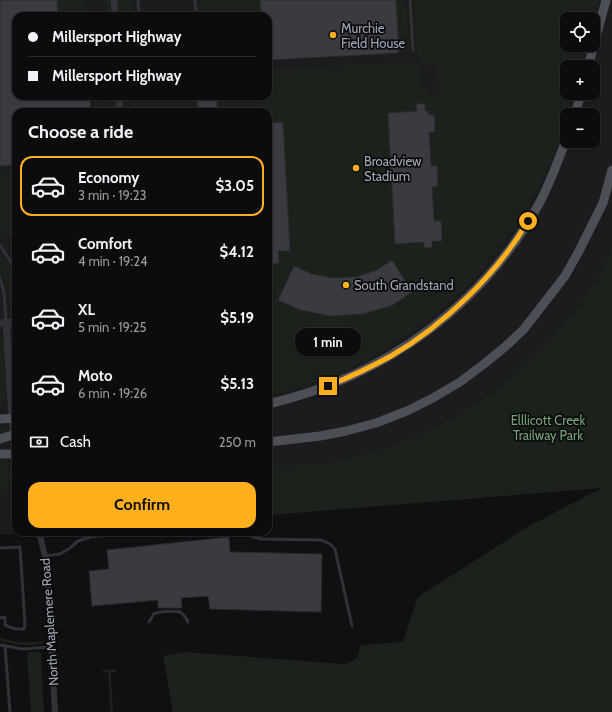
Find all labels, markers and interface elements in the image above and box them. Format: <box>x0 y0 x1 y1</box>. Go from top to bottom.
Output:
map controls <box>560 12 600 148</box>
button: locate <box>560 12 600 52</box>
place label: Murchie Field House <box>341 20 406 51</box>
text: Millersport Highway <box>52 28 181 46</box>
marker: Murchie Field House <box>328 30 338 40</box>
button: + <box>560 60 600 100</box>
text: Millersport Highway <box>52 67 181 85</box>
button: − <box>560 108 600 148</box>
text: Choose a ride <box>28 121 133 143</box>
place label: Broadview Stadium <box>364 153 422 184</box>
marker: Broadview Stadium <box>351 163 361 173</box>
icon: car <box>30 168 66 204</box>
text: Economy <box>78 169 139 187</box>
text: $3.05 <box>215 177 254 195</box>
text: 3 min · 19:23 <box>78 187 147 203</box>
route start <box>519 212 537 230</box>
icon: car <box>30 234 66 270</box>
text: Comfort <box>78 235 132 253</box>
text: $4.12 <box>219 243 254 261</box>
text: 4 min · 19:24 <box>78 253 147 269</box>
place label: South Grandstand <box>354 277 454 293</box>
marker: South Grandstand <box>341 280 351 290</box>
icon: car <box>30 300 66 336</box>
text: XL <box>78 301 95 319</box>
text: $5.19 <box>220 309 254 327</box>
text: 5 min · 19:25 <box>78 319 147 335</box>
callout: 1 min <box>295 328 361 356</box>
text: 1 min <box>313 334 343 350</box>
icon: car <box>30 366 66 402</box>
text: Moto <box>78 367 112 385</box>
text: $5.13 <box>221 375 254 393</box>
route end <box>319 377 337 395</box>
text: 6 min · 19:26 <box>78 385 147 401</box>
park label: Elllicott Creek Trailway Park <box>511 412 586 443</box>
icon: cash <box>28 431 50 453</box>
text: Cash <box>60 433 91 451</box>
text: 250 m <box>219 434 256 450</box>
button: Confirm <box>28 482 256 528</box>
street label: North Maplemere Road <box>37 558 61 686</box>

